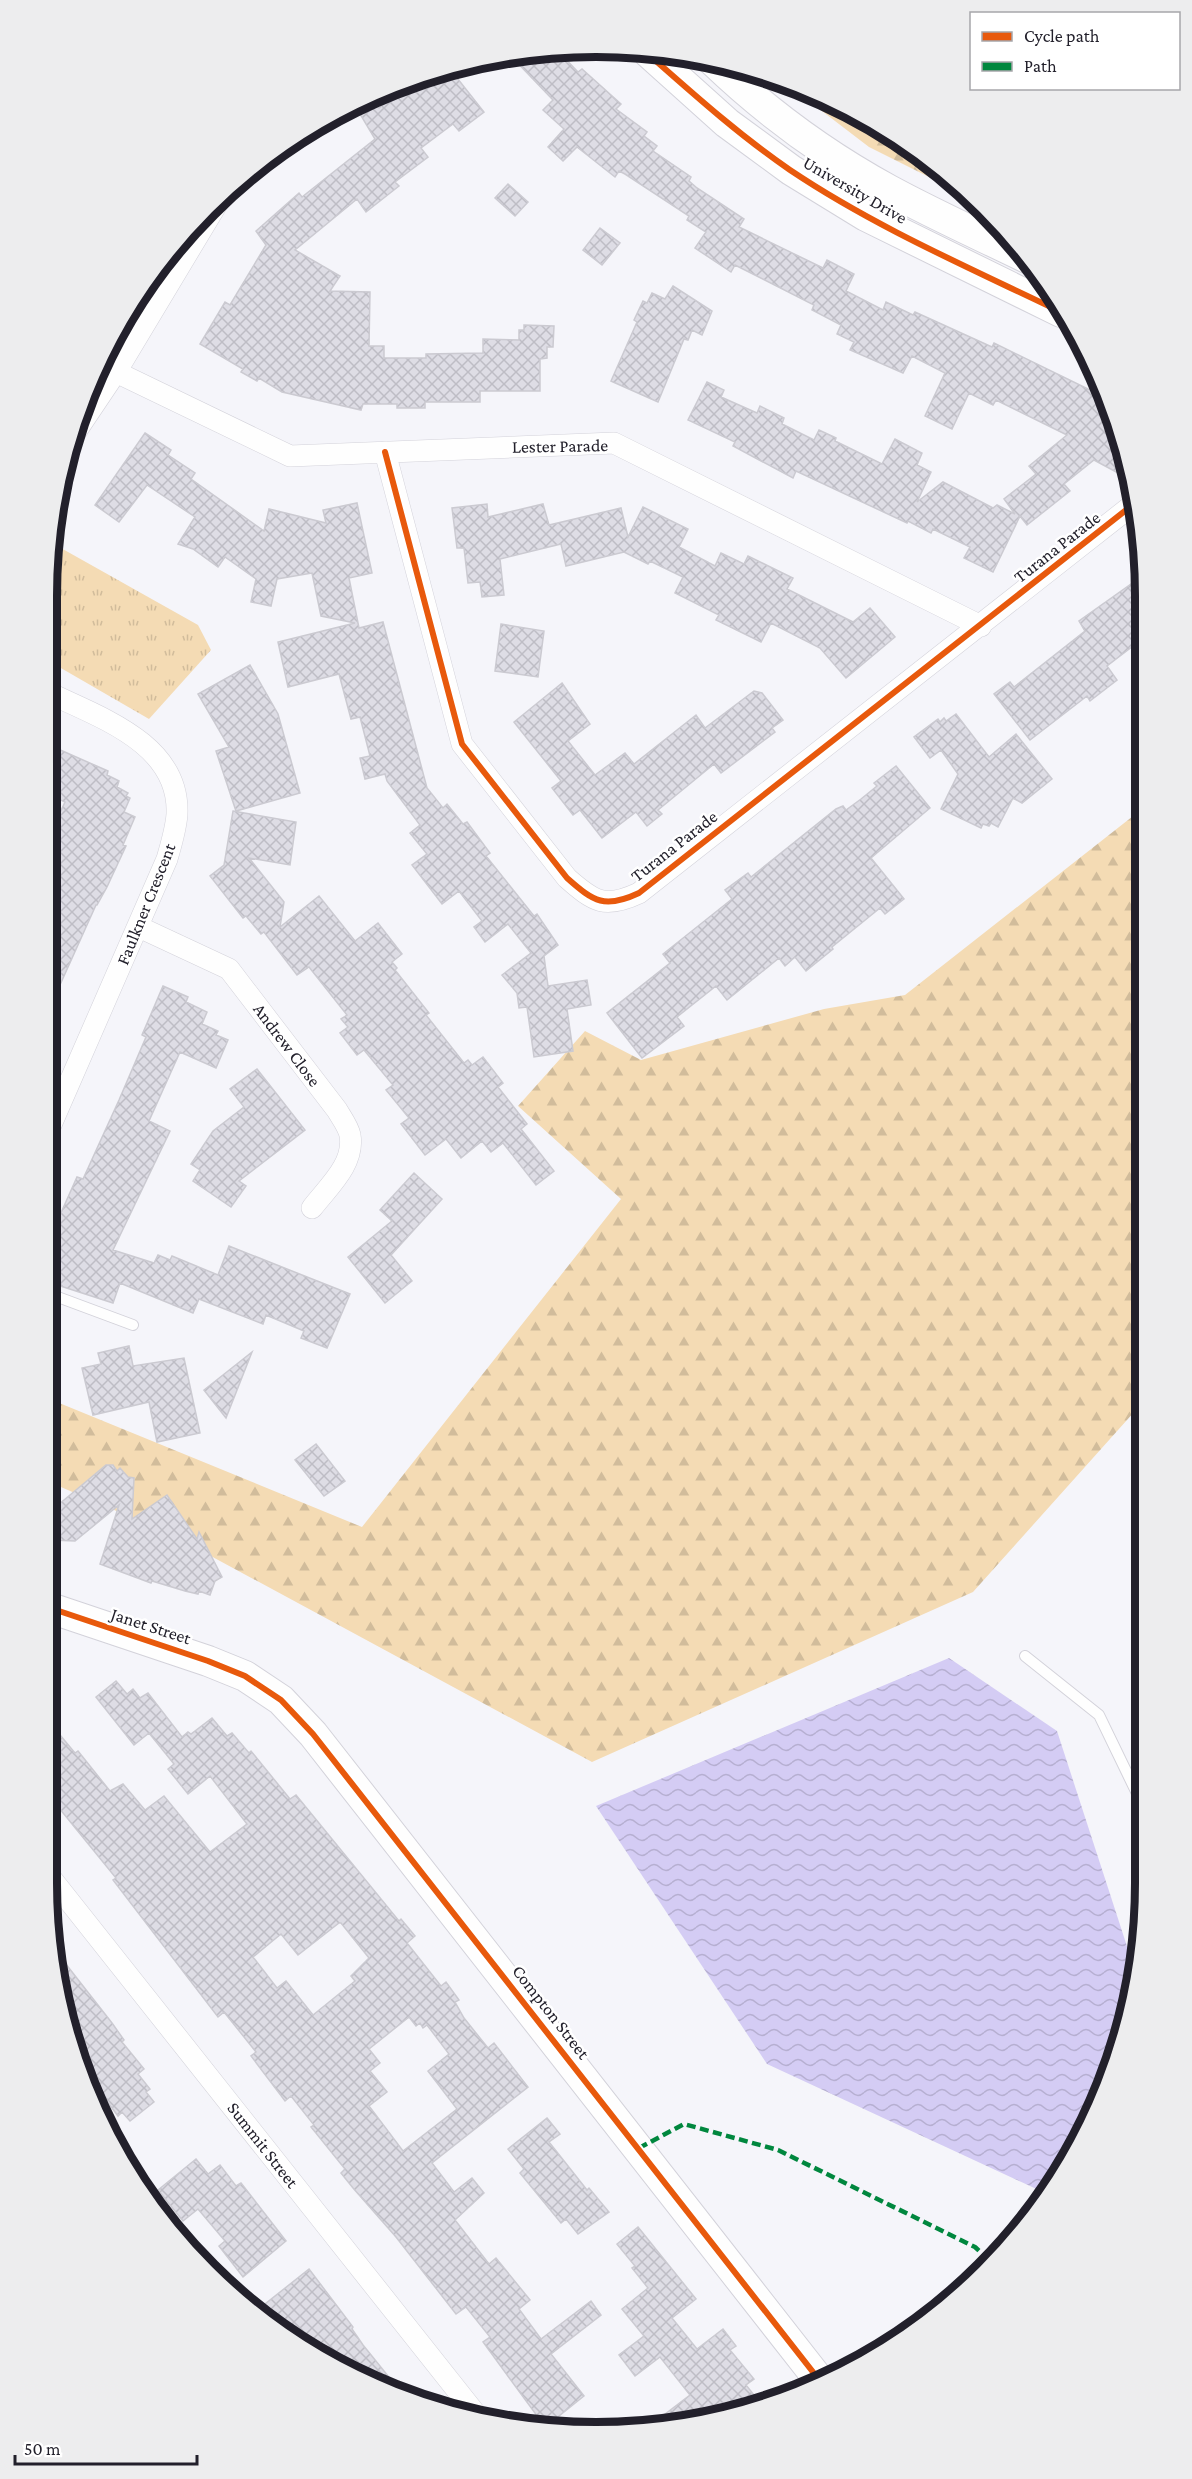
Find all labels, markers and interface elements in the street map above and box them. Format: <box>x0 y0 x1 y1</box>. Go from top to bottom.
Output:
legend <box>970 12 1180 90</box>
text: Cycle path <box>1024 26 1100 46</box>
text: Path <box>1024 56 1057 76</box>
street label: University Drive <box>799 152 911 228</box>
street label: Lester Parade <box>512 435 608 457</box>
street label: Turana Parade <box>1010 507 1104 587</box>
street label: Turana Parade <box>627 806 721 886</box>
street label: Faulkner Crescent <box>112 839 180 968</box>
street label: Andrew Close <box>249 999 325 1091</box>
street label: Janet Street <box>107 1603 194 1649</box>
street label: Compton Street <box>508 1961 594 2064</box>
street label: Summit Street <box>223 2098 303 2193</box>
scale bar <box>15 2428 196 2466</box>
text: 50 m <box>24 2439 61 2459</box>

